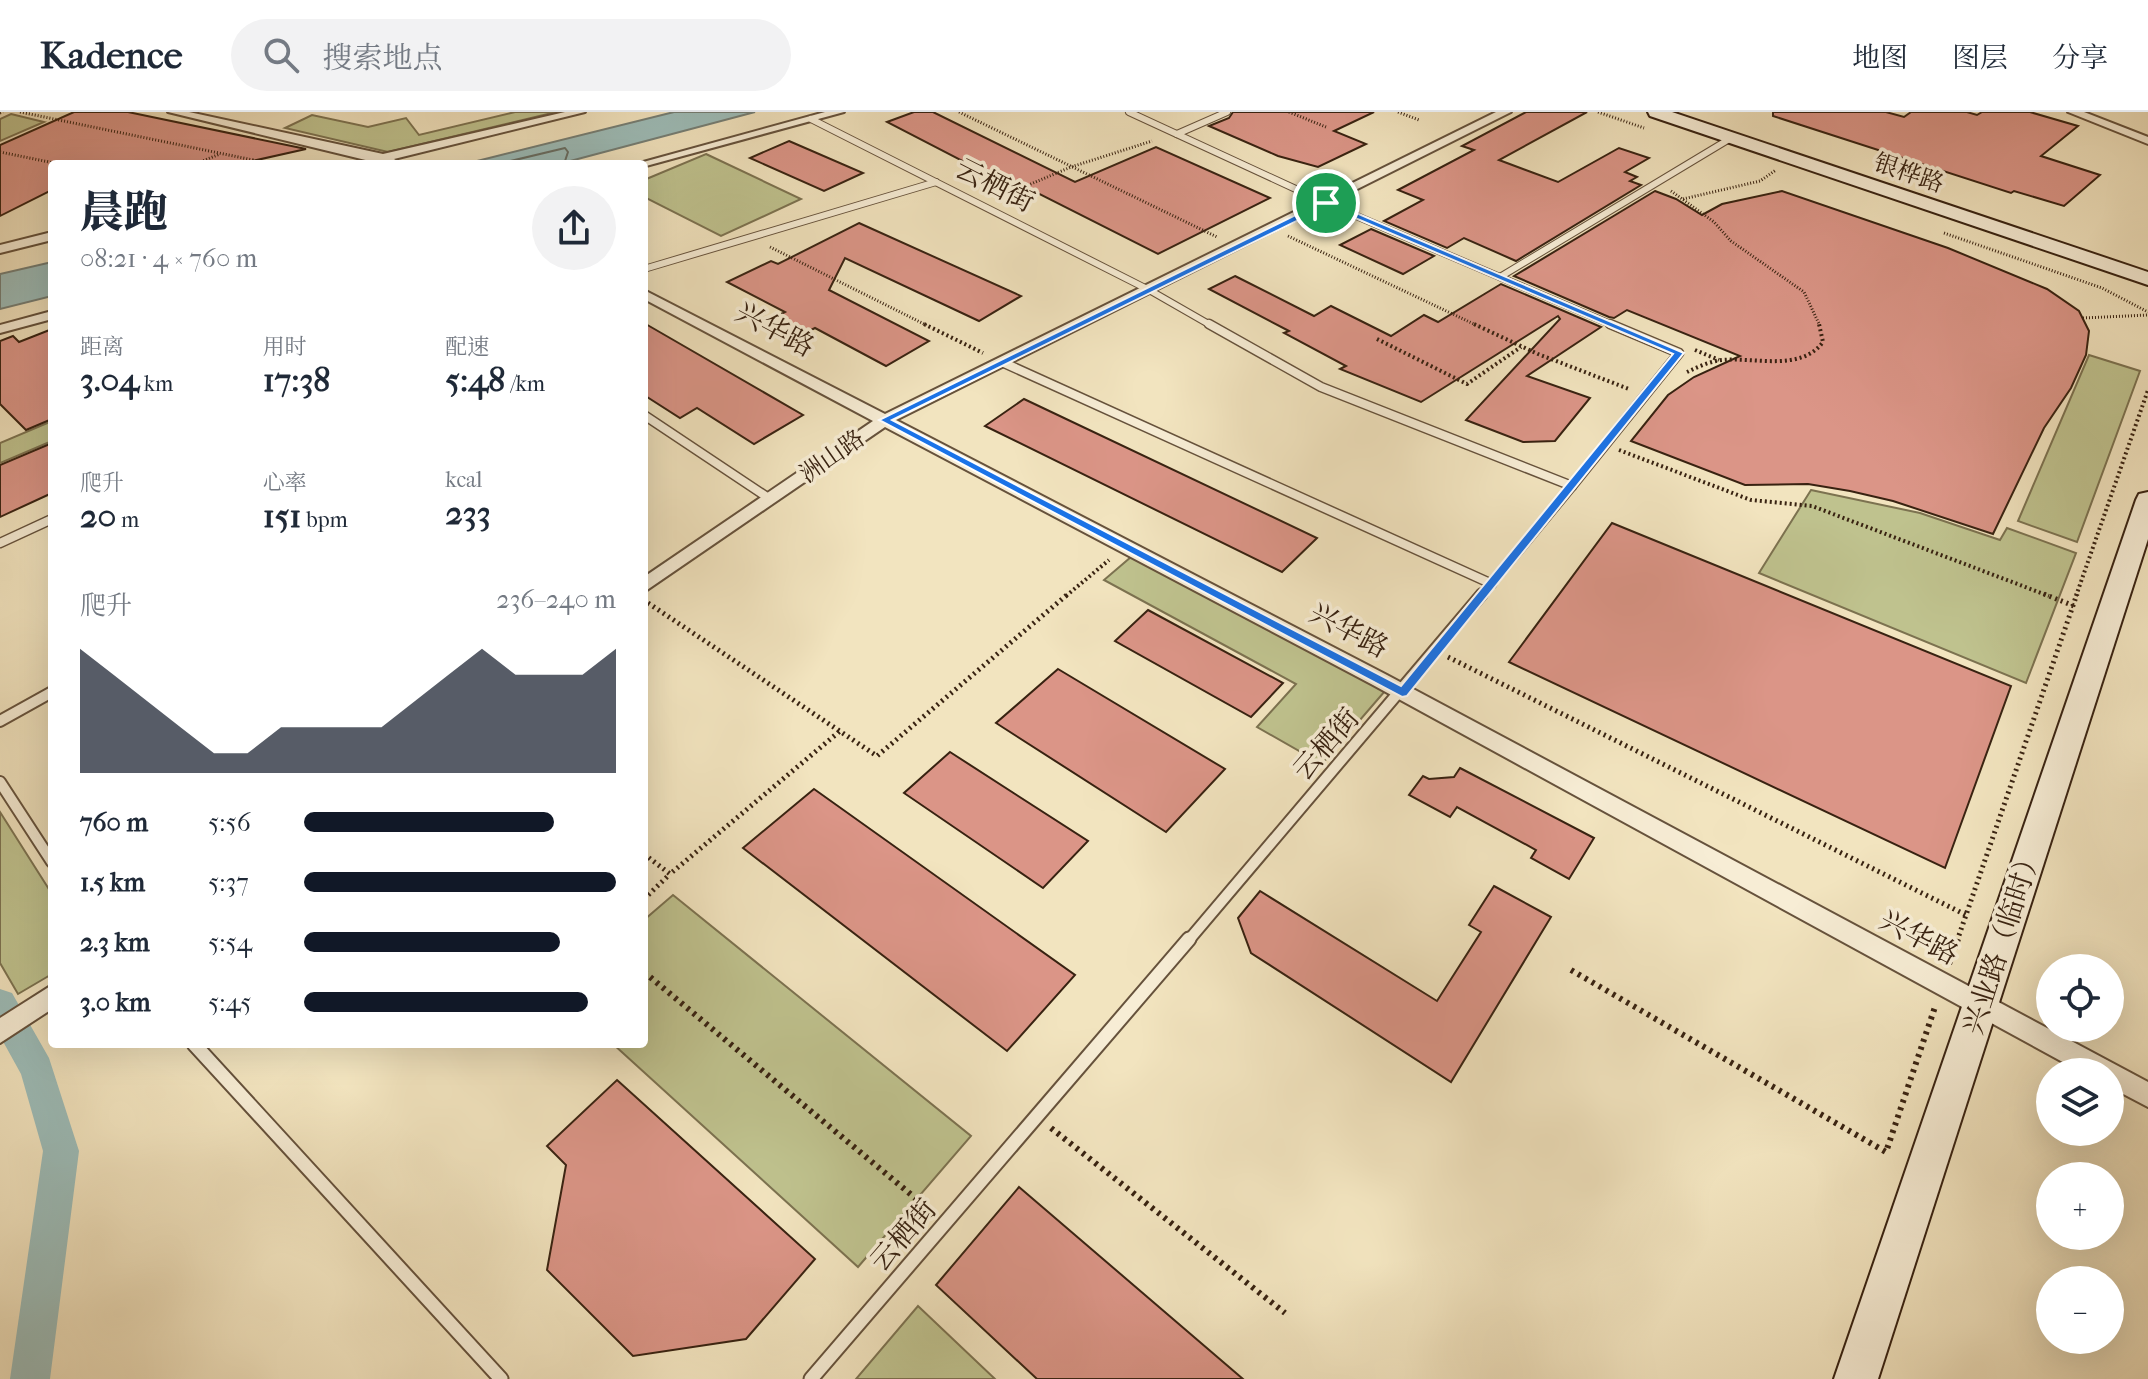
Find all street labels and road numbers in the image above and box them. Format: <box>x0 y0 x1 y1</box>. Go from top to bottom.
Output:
street label: 银桦路 <box>1870 148 1948 198</box>
street label: 云栖街 <box>950 151 1040 219</box>
street label: 兴华路 <box>730 295 820 363</box>
street label: 洲山路 <box>794 424 870 488</box>
street label: 兴华路 <box>1304 596 1394 664</box>
street label: 云栖街 <box>1286 701 1366 787</box>
street label: 兴业路（临时） <box>1956 842 2048 1038</box>
street label: 兴华路 <box>1874 903 1964 971</box>
street label: 云栖街 <box>863 1192 943 1278</box>

